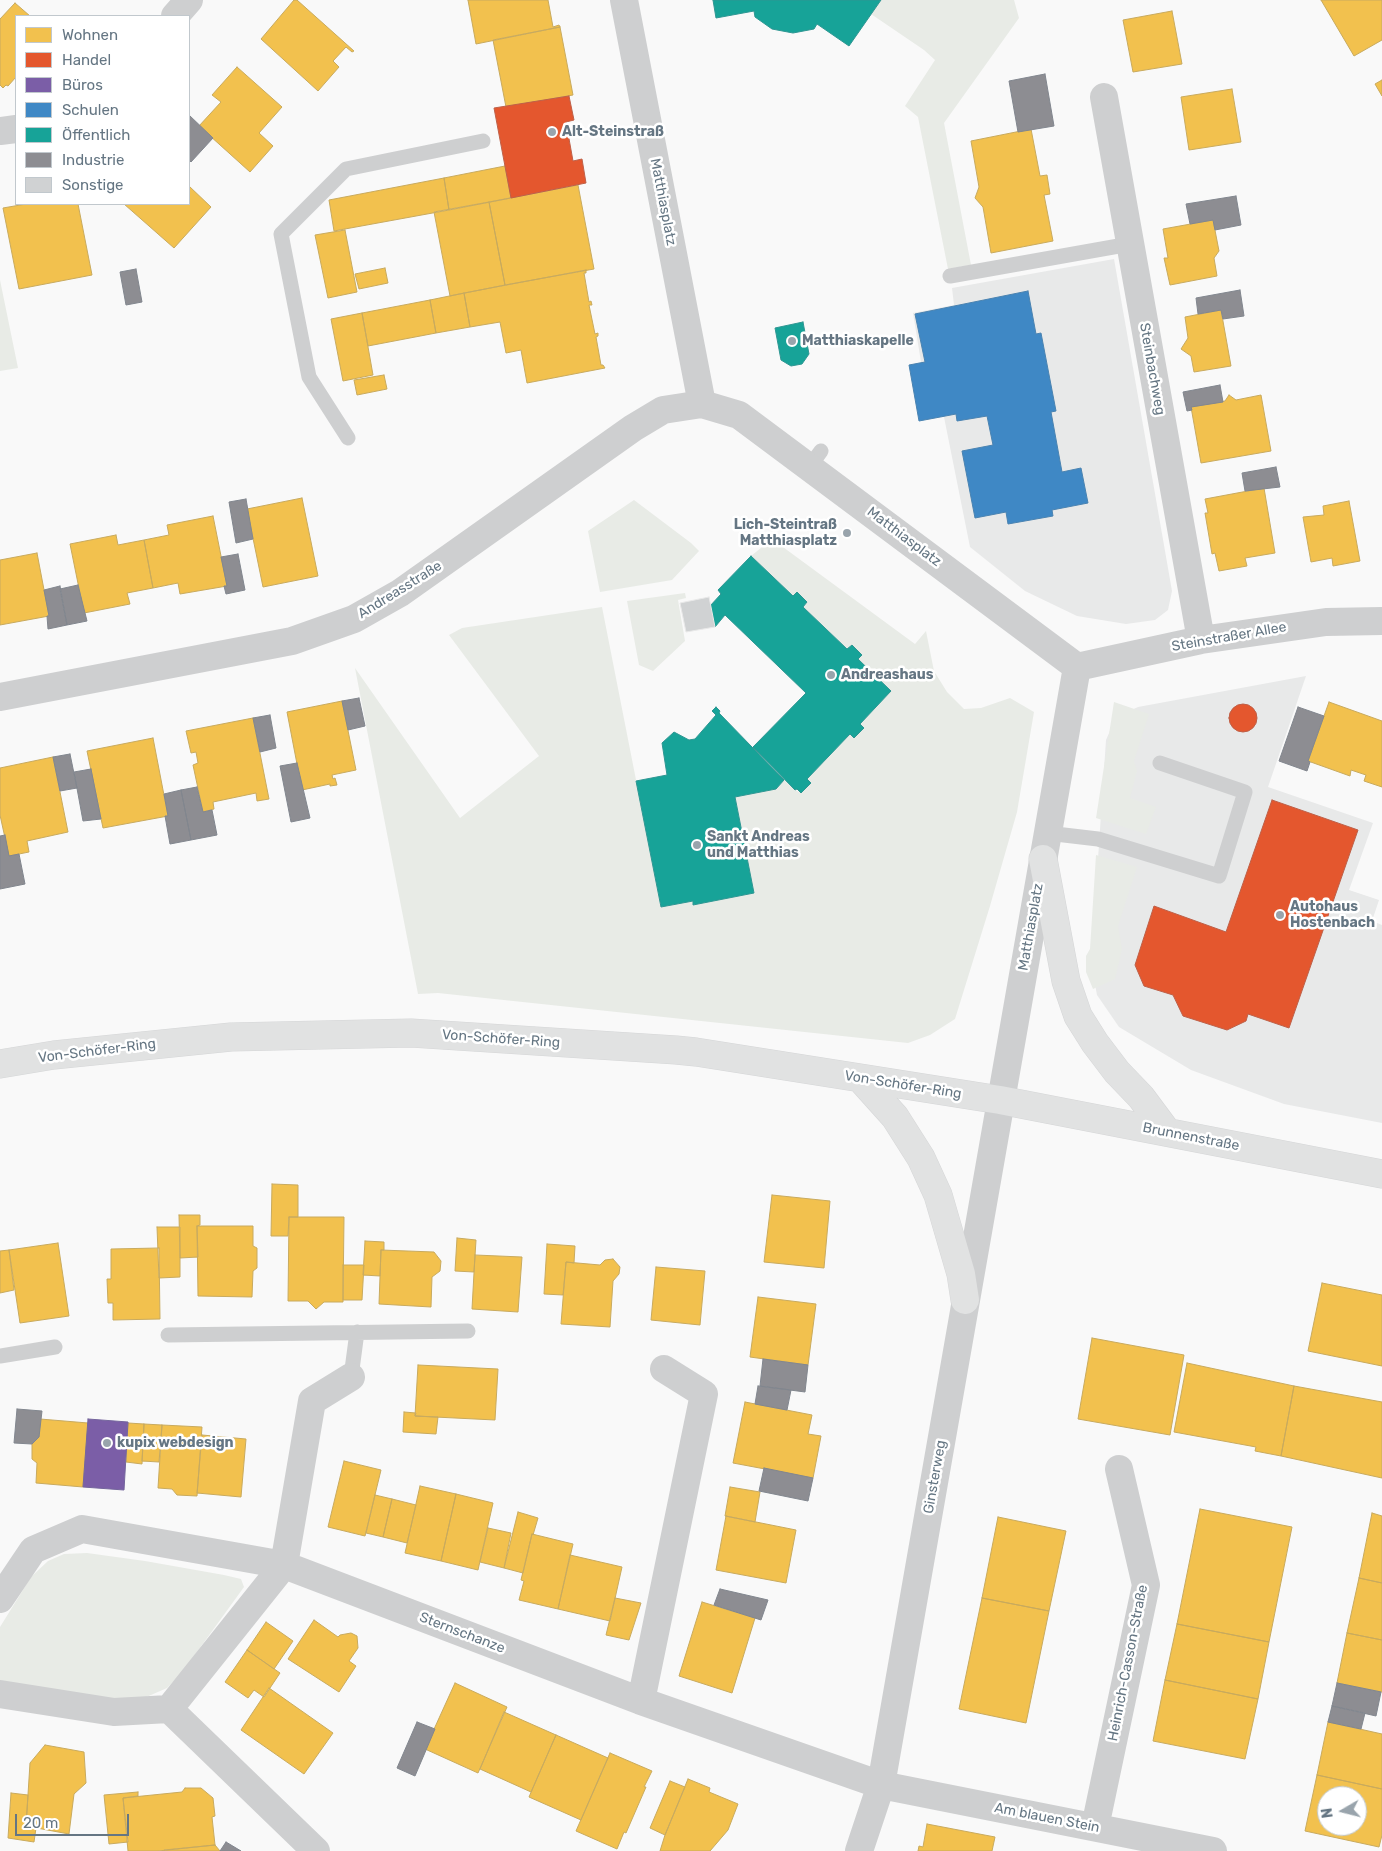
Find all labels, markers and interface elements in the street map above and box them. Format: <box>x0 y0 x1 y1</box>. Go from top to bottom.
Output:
legend <box>15 15 190 205</box>
text: Wohnen <box>62 26 118 44</box>
text: Handel <box>62 51 111 69</box>
text: Büros <box>62 76 103 94</box>
text: Schulen <box>62 101 119 119</box>
place label: Alt-Steinstraß <box>562 124 664 140</box>
text: Öffentlich <box>62 126 130 144</box>
marker: Alt-Steinstraß <box>546 126 558 138</box>
text: Industrie <box>62 151 124 169</box>
street label: Matthiasplatz <box>646 157 680 247</box>
text: Sonstige <box>62 176 124 194</box>
street label: Steinbachweg <box>1136 322 1168 416</box>
place label: Matthiaskapelle <box>802 333 914 349</box>
marker: Matthiaskapelle <box>786 335 798 347</box>
street label: Matthiasplatz <box>864 504 944 570</box>
place label: Lich-Steintraß Matthiasplatz <box>734 517 837 550</box>
marker: Lich-Steintraß Matthiasplatz <box>841 527 853 539</box>
street label: Andreasstraße <box>355 558 445 622</box>
street label: Steinstraßer Allee <box>1170 619 1288 655</box>
place label: Andreashaus <box>841 667 934 683</box>
marker: Andreashaus <box>825 669 837 681</box>
place label: Sankt Andreas und Matthias <box>707 829 810 862</box>
marker: Sankt Andreas und Matthias <box>691 839 703 851</box>
street label: Matthiasplatz <box>1015 882 1047 972</box>
place label: Autohaus Hostenbach <box>1290 899 1375 932</box>
marker: Autohaus Hostenbach <box>1274 909 1286 921</box>
street label: Von-Schöfer-Ring <box>441 1026 561 1052</box>
street label: Von-Schöfer-Ring <box>37 1035 157 1067</box>
street label: Von-Schöfer-Ring <box>843 1067 963 1103</box>
street label: Brunnenstraße <box>1141 1119 1241 1155</box>
place label: kupix webdesign <box>117 1435 234 1451</box>
marker: kupix webdesign <box>101 1437 113 1449</box>
street label: Ginsterweg <box>920 1439 950 1515</box>
street label: Heinrich-Casson-Straße <box>1105 1583 1151 1743</box>
street label: Sternschanze <box>417 1609 507 1657</box>
north arrow <box>1317 1786 1367 1836</box>
street label: Am blauen Stein <box>993 1800 1101 1836</box>
scale bar <box>18 1804 131 1836</box>
text: N <box>1319 1807 1337 1819</box>
text: 20 m <box>23 1814 58 1832</box>

